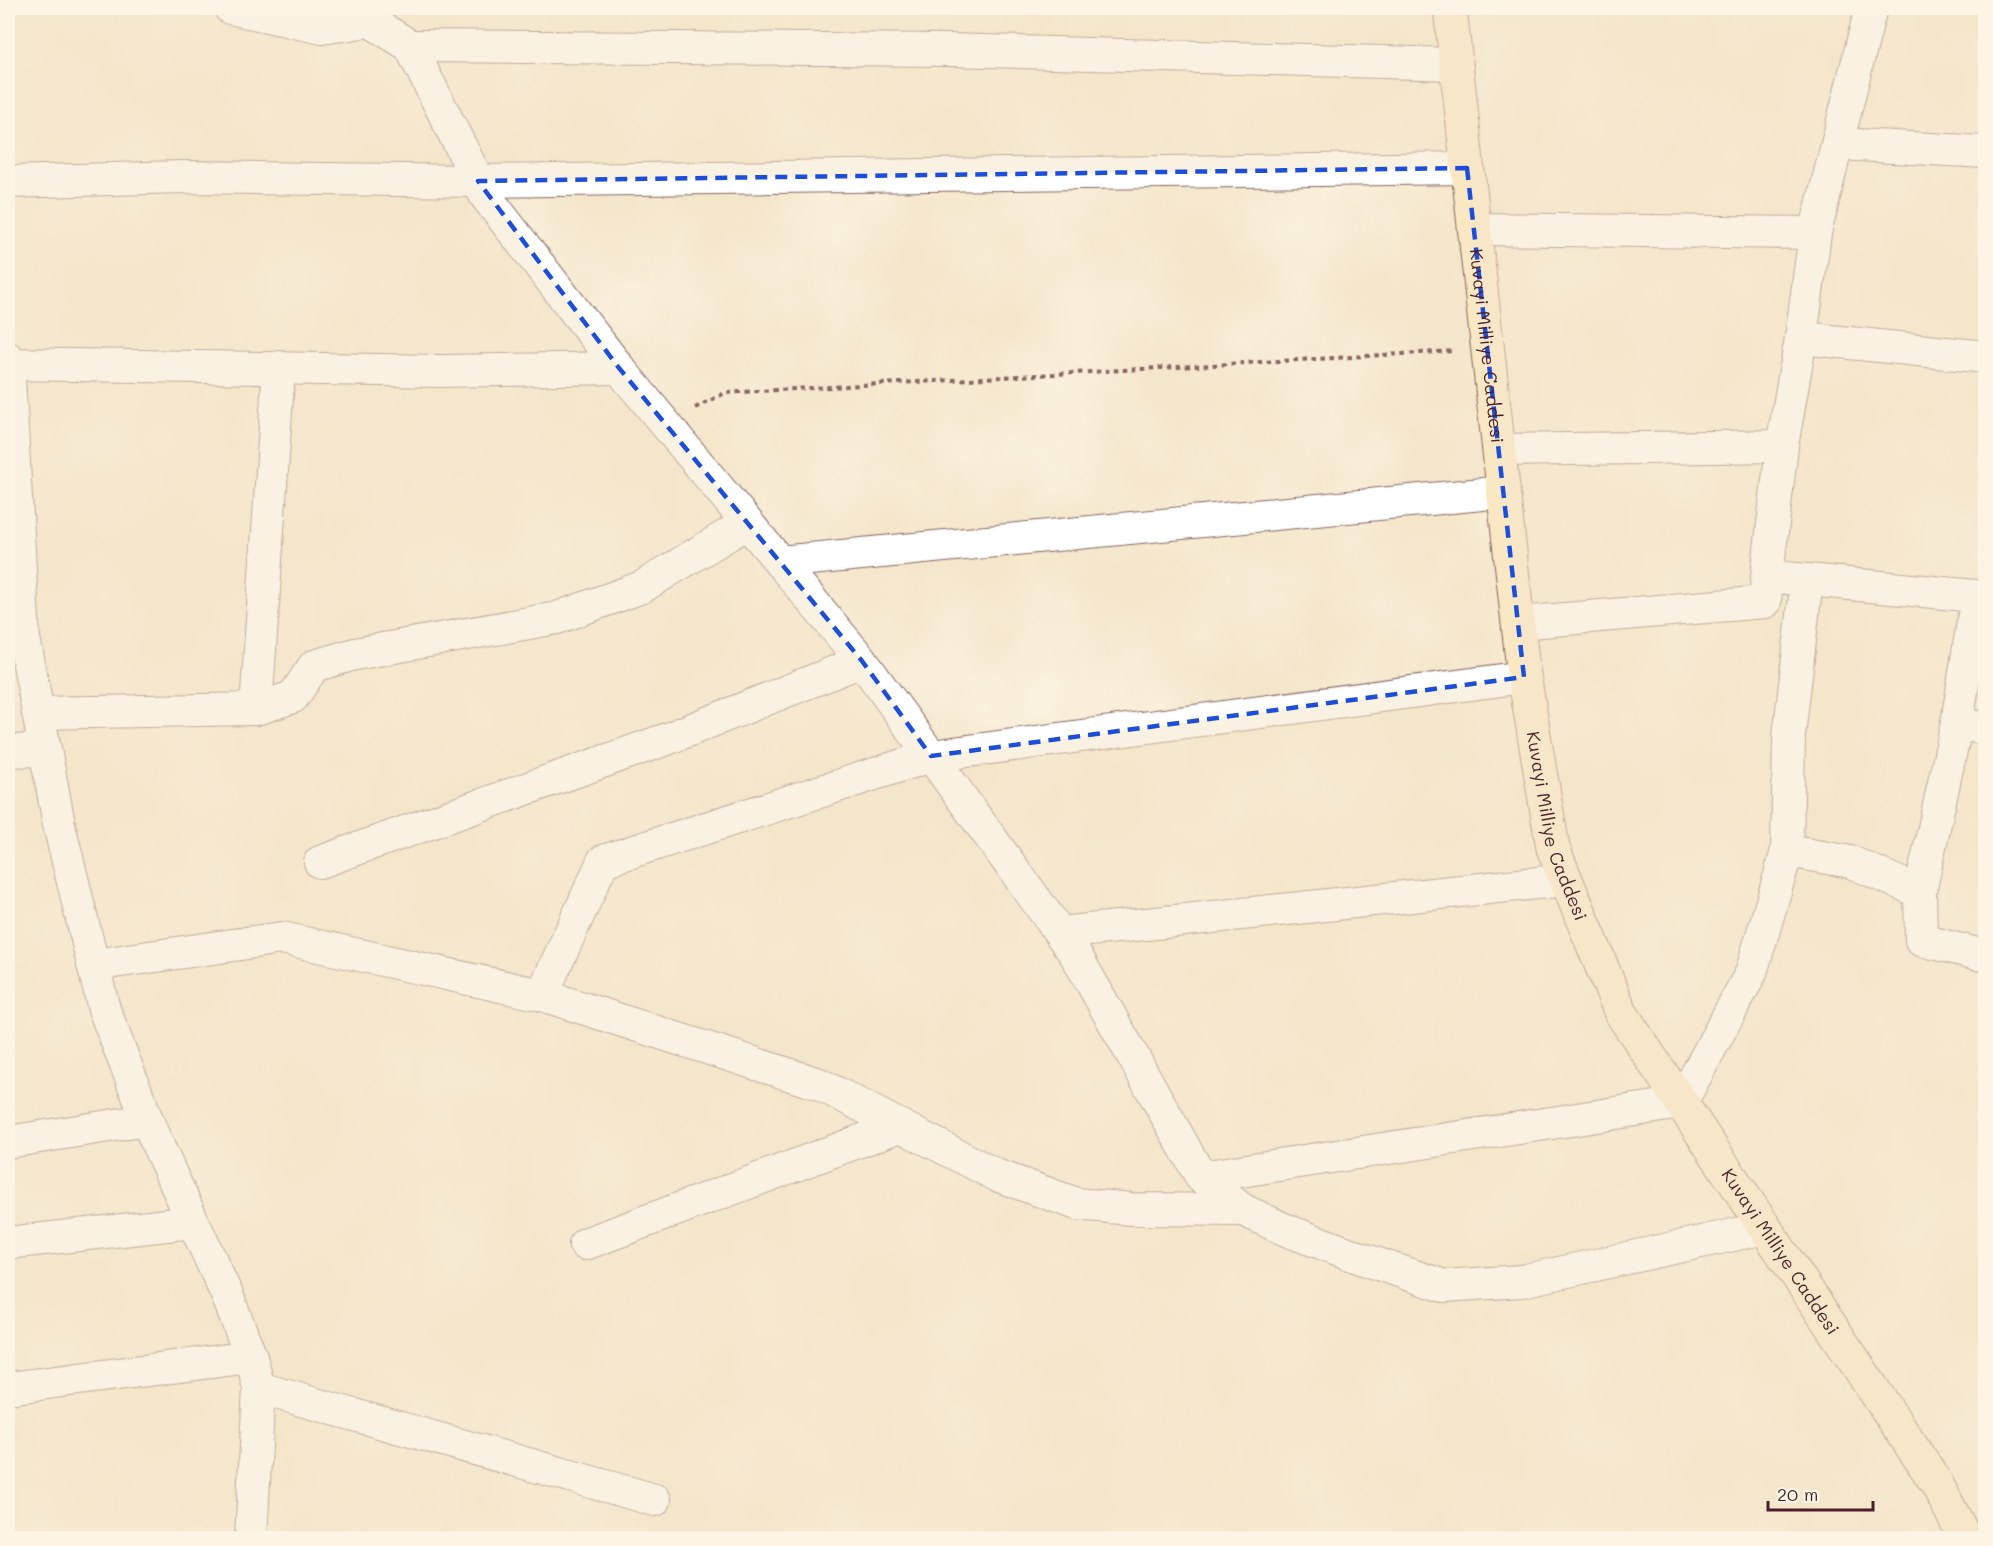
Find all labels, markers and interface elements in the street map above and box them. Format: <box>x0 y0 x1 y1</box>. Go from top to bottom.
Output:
street label: Kuvayi Milliye Caddesi <box>1465 248 1510 444</box>
street label: Kuvayi Milliye Caddesi <box>1522 729 1593 924</box>
street label: Kuvayi Milliye Caddesi <box>1717 1164 1845 1339</box>
scale bar <box>1768 1474 1873 1512</box>
text: 20 m <box>1777 1482 1818 1506</box>

